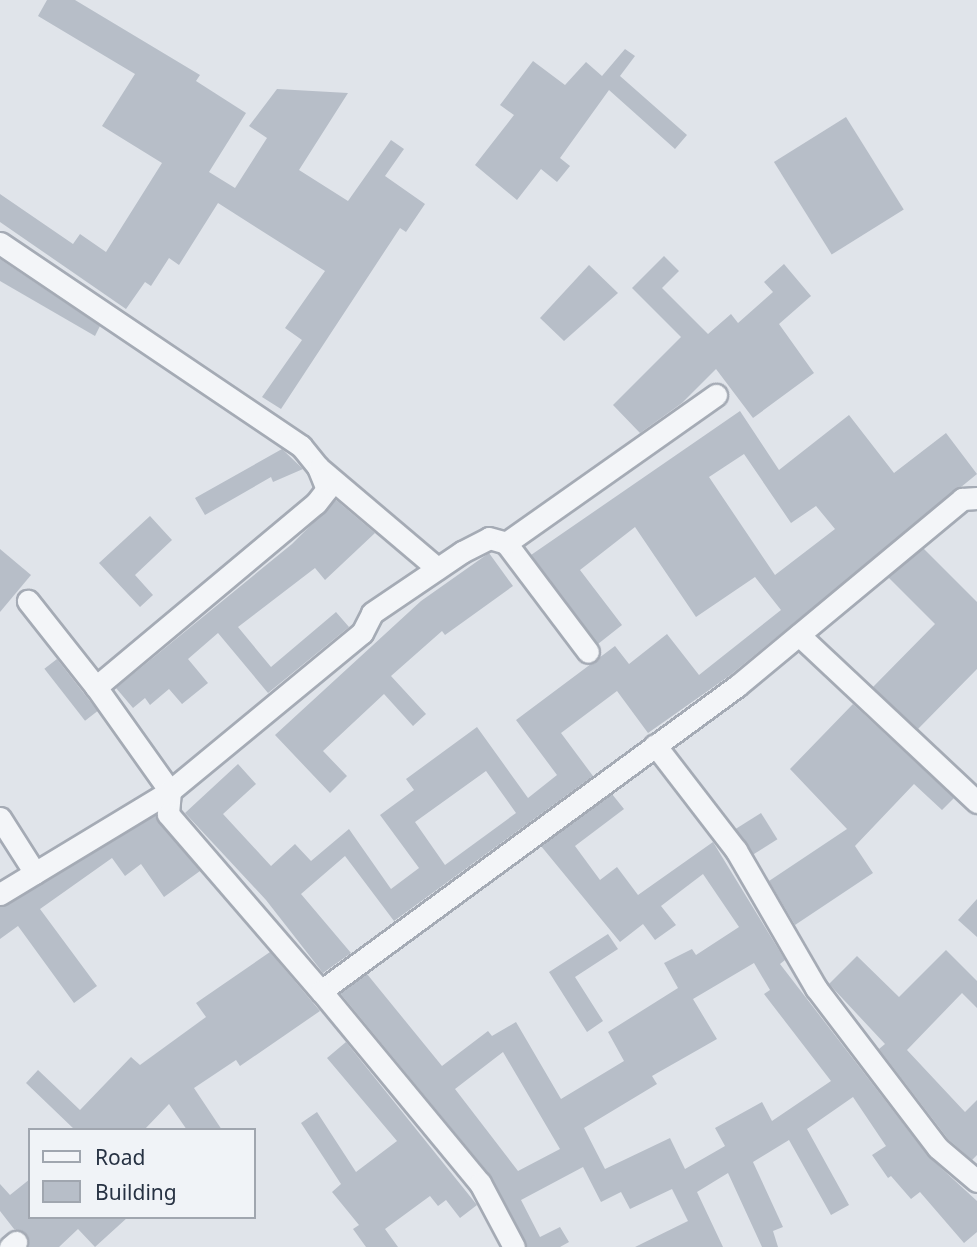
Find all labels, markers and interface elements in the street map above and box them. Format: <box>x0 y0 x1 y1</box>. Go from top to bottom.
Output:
legend <box>28 1128 256 1219</box>
text: Road <box>95 1143 145 1171</box>
text: Building <box>95 1178 177 1206</box>

